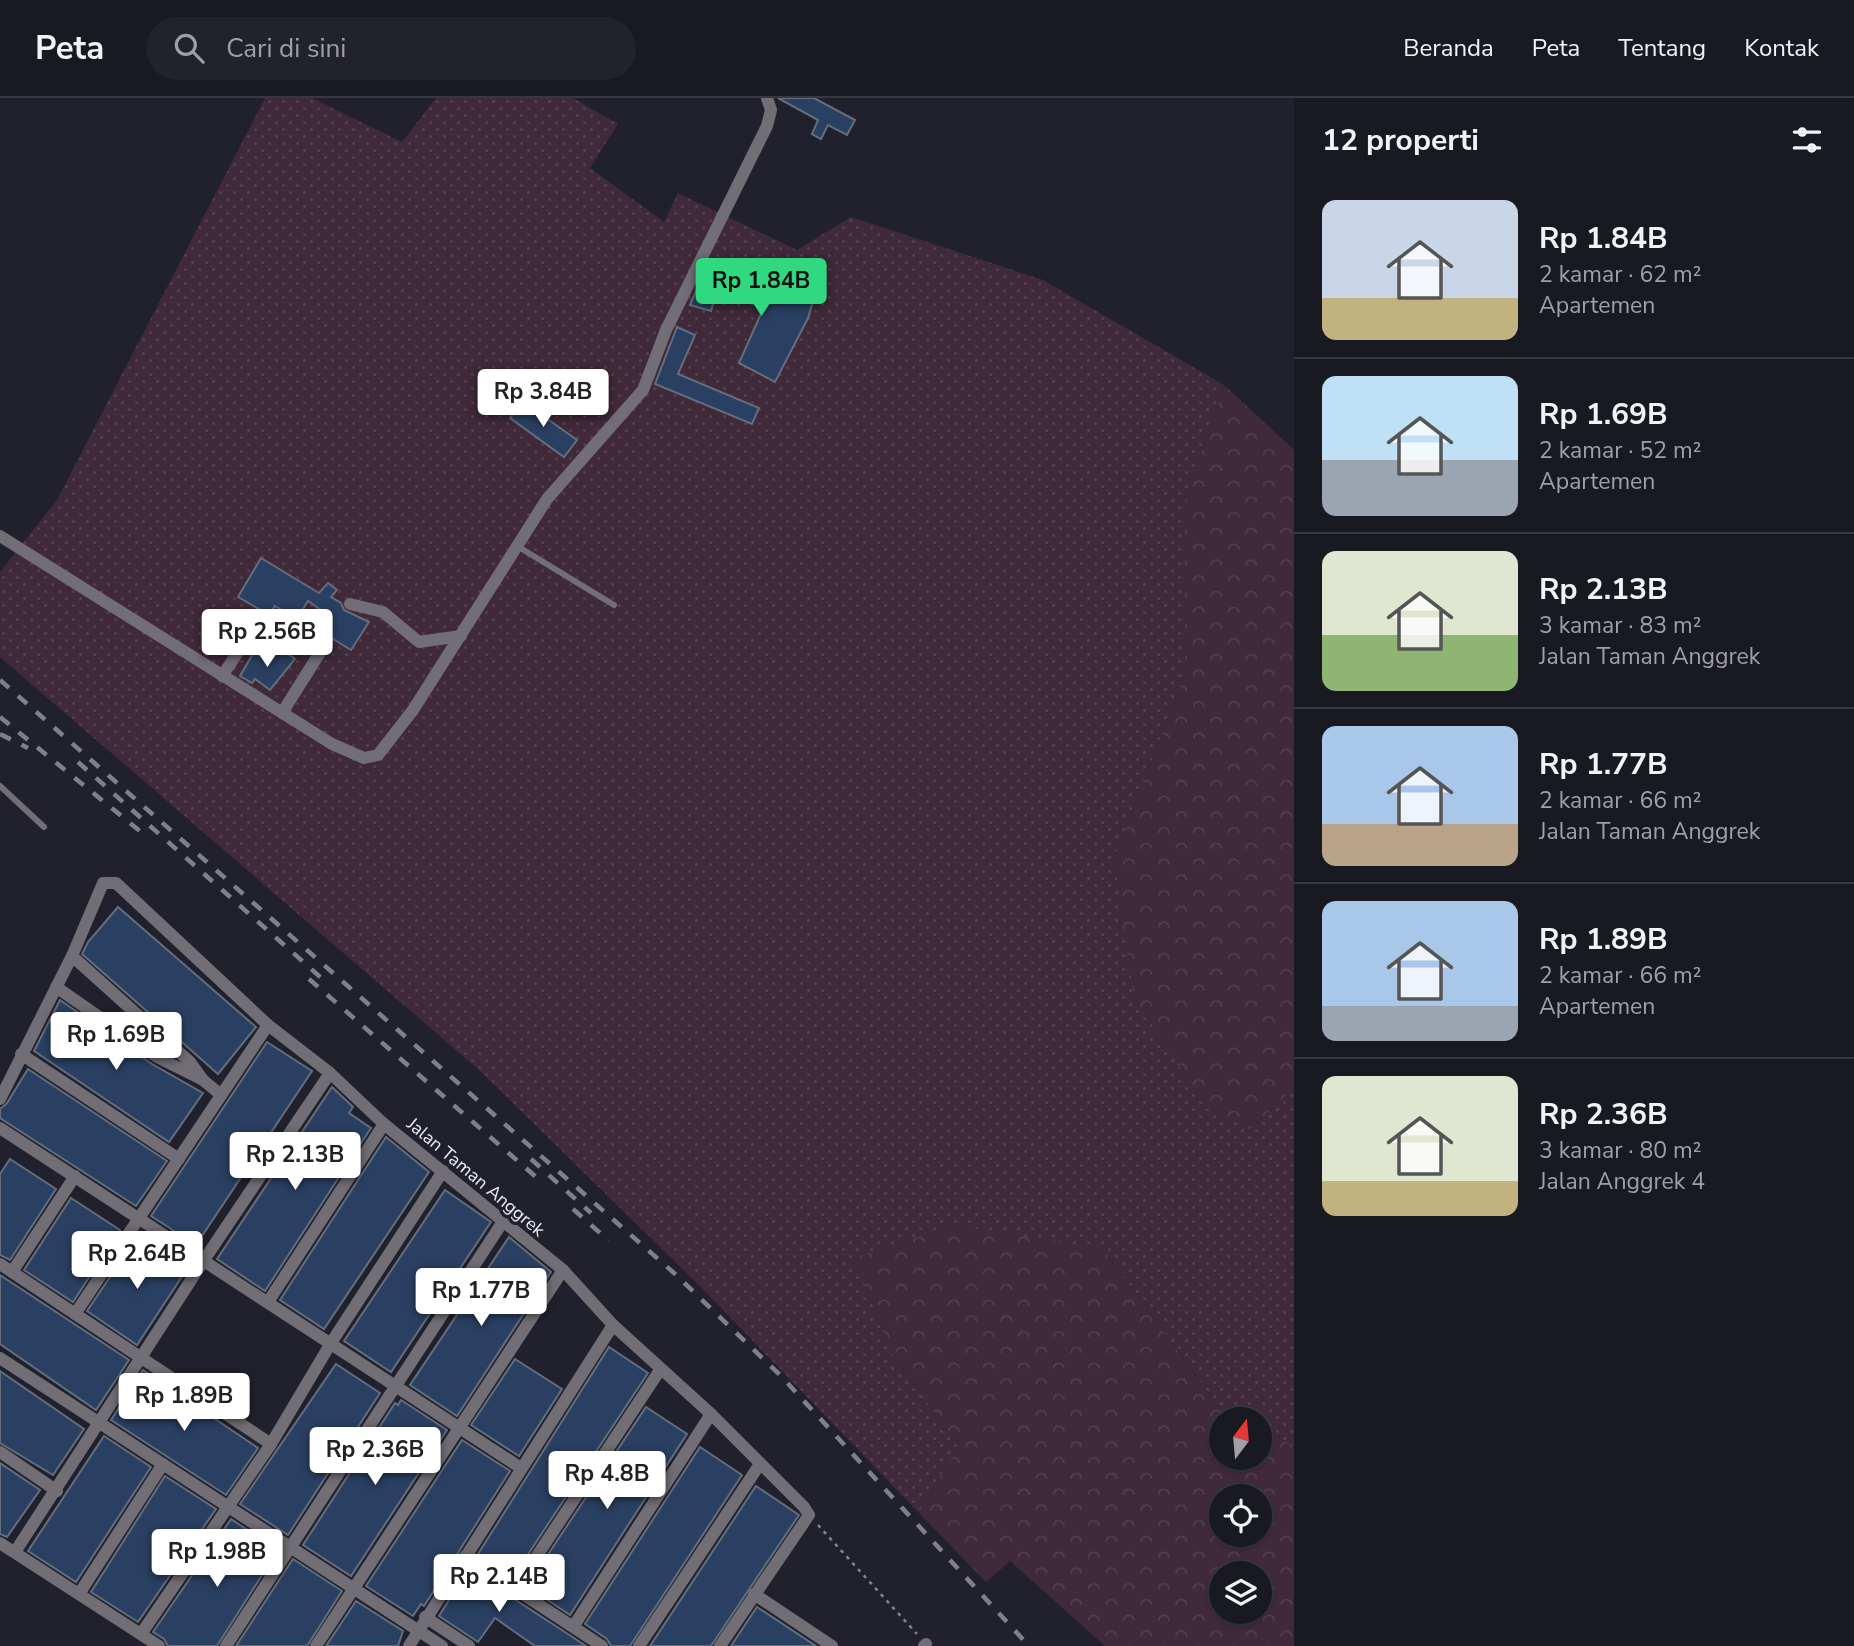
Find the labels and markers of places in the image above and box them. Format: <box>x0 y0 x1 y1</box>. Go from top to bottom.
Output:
pin: Rp 1.84B <box>689 258 833 318</box>
pin: Rp 3.84B <box>471 370 615 429</box>
pin: Rp 2.56B <box>195 610 339 669</box>
pin: Rp 1.69B <box>44 1012 188 1072</box>
pin: Rp 2.13B <box>223 1132 367 1192</box>
pin: Rp 2.64B <box>65 1232 209 1291</box>
pin: Rp 1.77B <box>409 1268 553 1328</box>
pin: Rp 1.89B <box>112 1374 256 1433</box>
pin: Rp 2.36B <box>303 1428 447 1487</box>
pin: Rp 4.8B <box>542 1452 672 1511</box>
pin: Rp 1.98B <box>145 1530 289 1589</box>
pin: Rp 2.14B <box>427 1554 571 1614</box>

